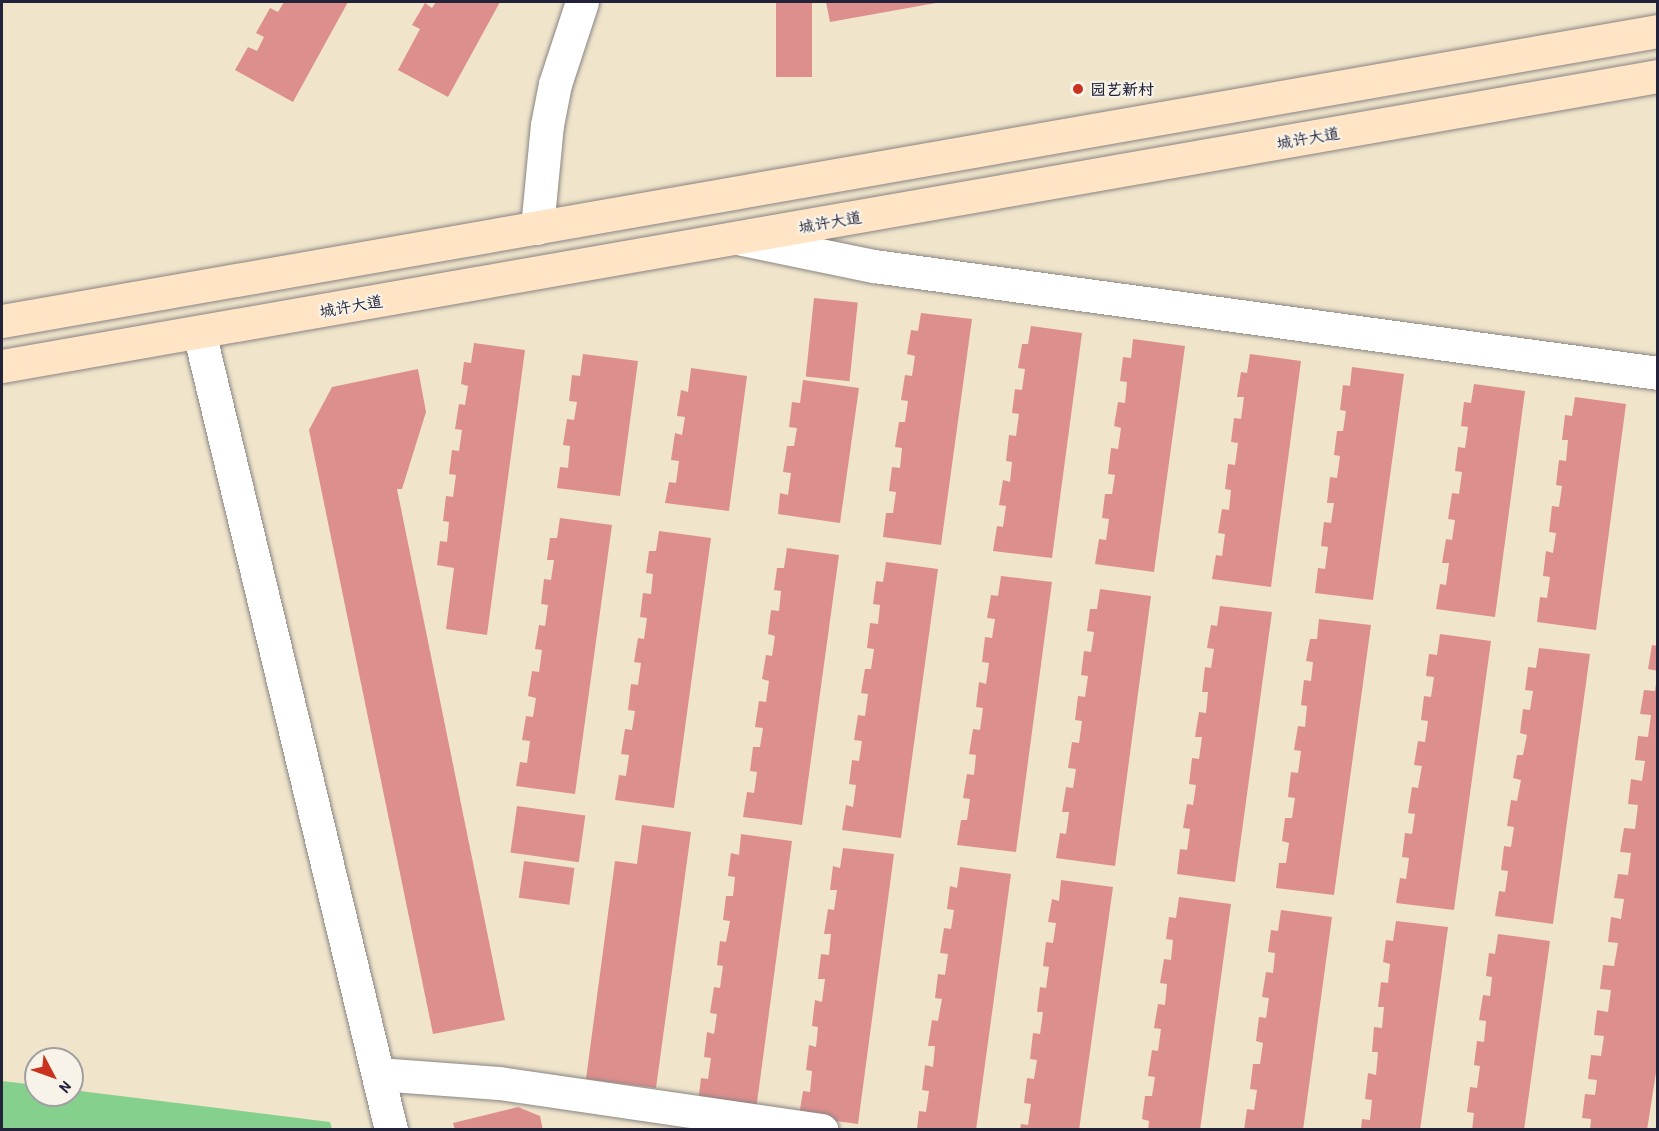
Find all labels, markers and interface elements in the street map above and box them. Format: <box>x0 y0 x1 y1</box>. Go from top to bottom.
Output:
place label: 园艺新村 <box>1090 79 1154 99</box>
marker: 园艺新村 <box>1071 82 1085 96</box>
street label: 城许大道 <box>1275 123 1341 153</box>
street label: 城许大道 <box>797 207 863 237</box>
street label: 城许大道 <box>318 291 384 321</box>
north arrow <box>24 1047 84 1107</box>
text: N <box>55 1077 77 1098</box>

